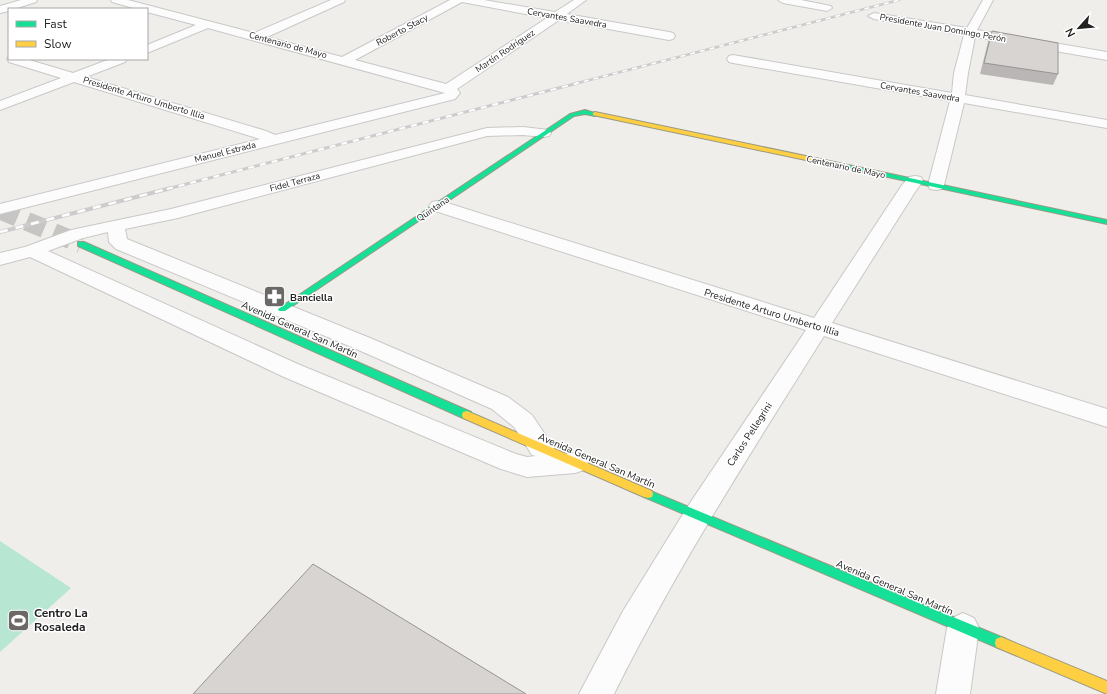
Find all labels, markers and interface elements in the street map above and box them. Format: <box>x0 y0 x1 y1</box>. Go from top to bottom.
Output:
street label: Cervantes Saavedra <box>526 5 608 31</box>
legend <box>8 8 148 60</box>
north arrow <box>1059 8 1099 48</box>
street label: Roberto Stacy <box>374 11 430 49</box>
street label: Presidente Juan Domingo Perón <box>879 11 1007 45</box>
text: Fast <box>44 16 67 32</box>
text: N <box>1062 25 1079 39</box>
street label: Martín Rodríguez <box>473 27 537 75</box>
street label: Centenario de Mayo <box>248 29 328 61</box>
text: Slow <box>44 36 72 52</box>
street label: Presidente Arturo Umberto Illia <box>82 74 207 122</box>
street label: Cervantes Saavedra <box>879 79 961 105</box>
street label: Manuel Estrada <box>193 139 257 165</box>
street label: Centenario de Mayo <box>805 153 887 181</box>
street label: Fidel Terraza <box>269 169 322 194</box>
street label: Quintana <box>414 194 452 224</box>
pharmacy icon: Banciella <box>262 284 288 310</box>
street label: Presidente Arturo Umberto Illia <box>702 286 841 340</box>
place label: Banciella <box>290 291 333 305</box>
street label: Avenida General San Martín <box>239 298 360 362</box>
street label: Carlos Pellegrini <box>724 400 776 469</box>
street label: Avenida General San Martín <box>536 430 657 492</box>
street label: Avenida General San Martín <box>834 557 955 619</box>
place label: Centro La Rosaleda <box>34 605 88 635</box>
sports icon: Centro La Rosaleda <box>5 607 31 633</box>

